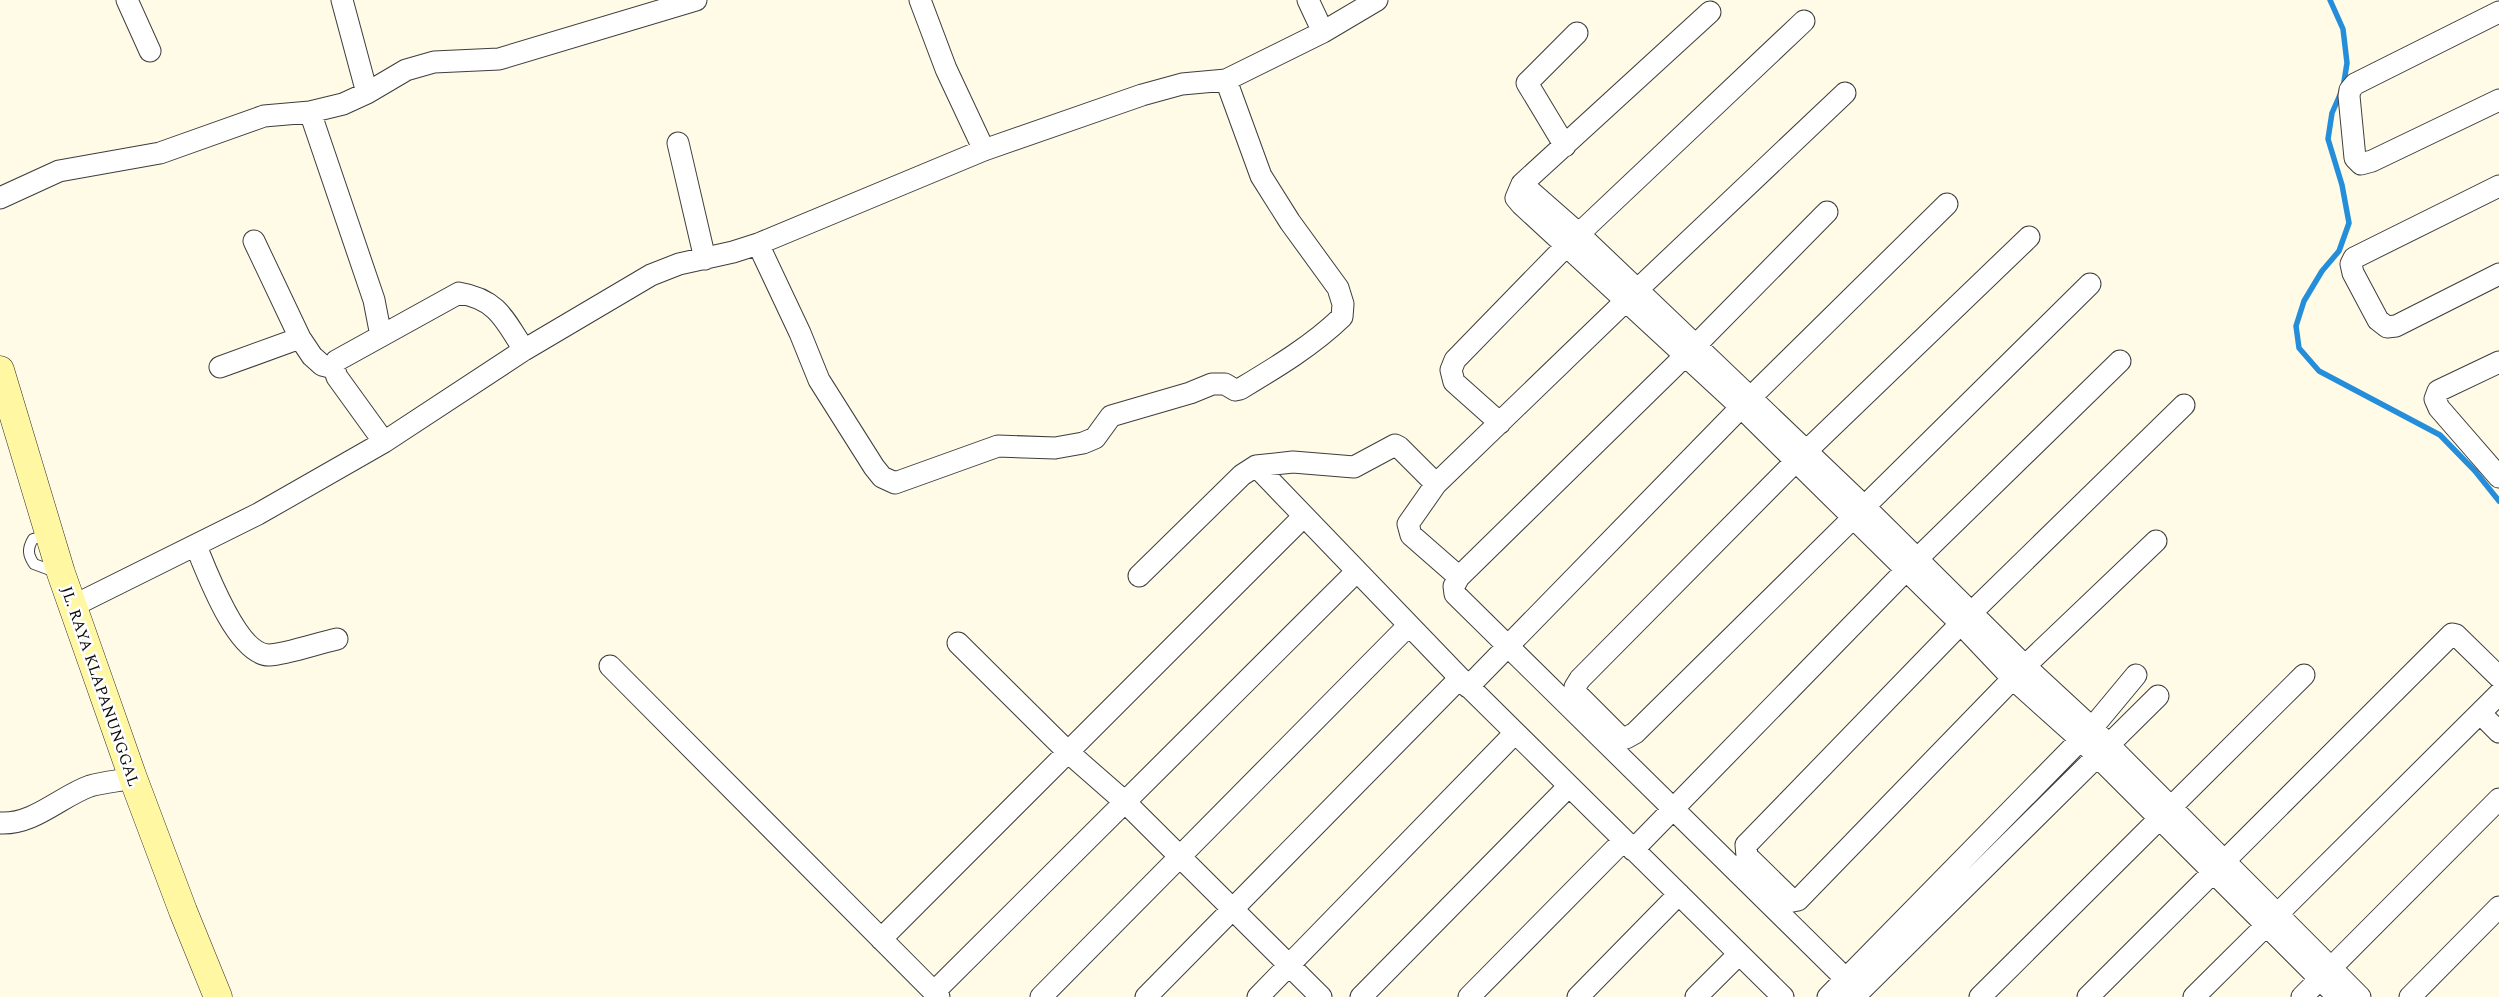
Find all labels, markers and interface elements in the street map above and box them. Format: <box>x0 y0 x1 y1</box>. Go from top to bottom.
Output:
street label: JL. RAYA KLAPANUNGGAL <box>54 583 146 790</box>

